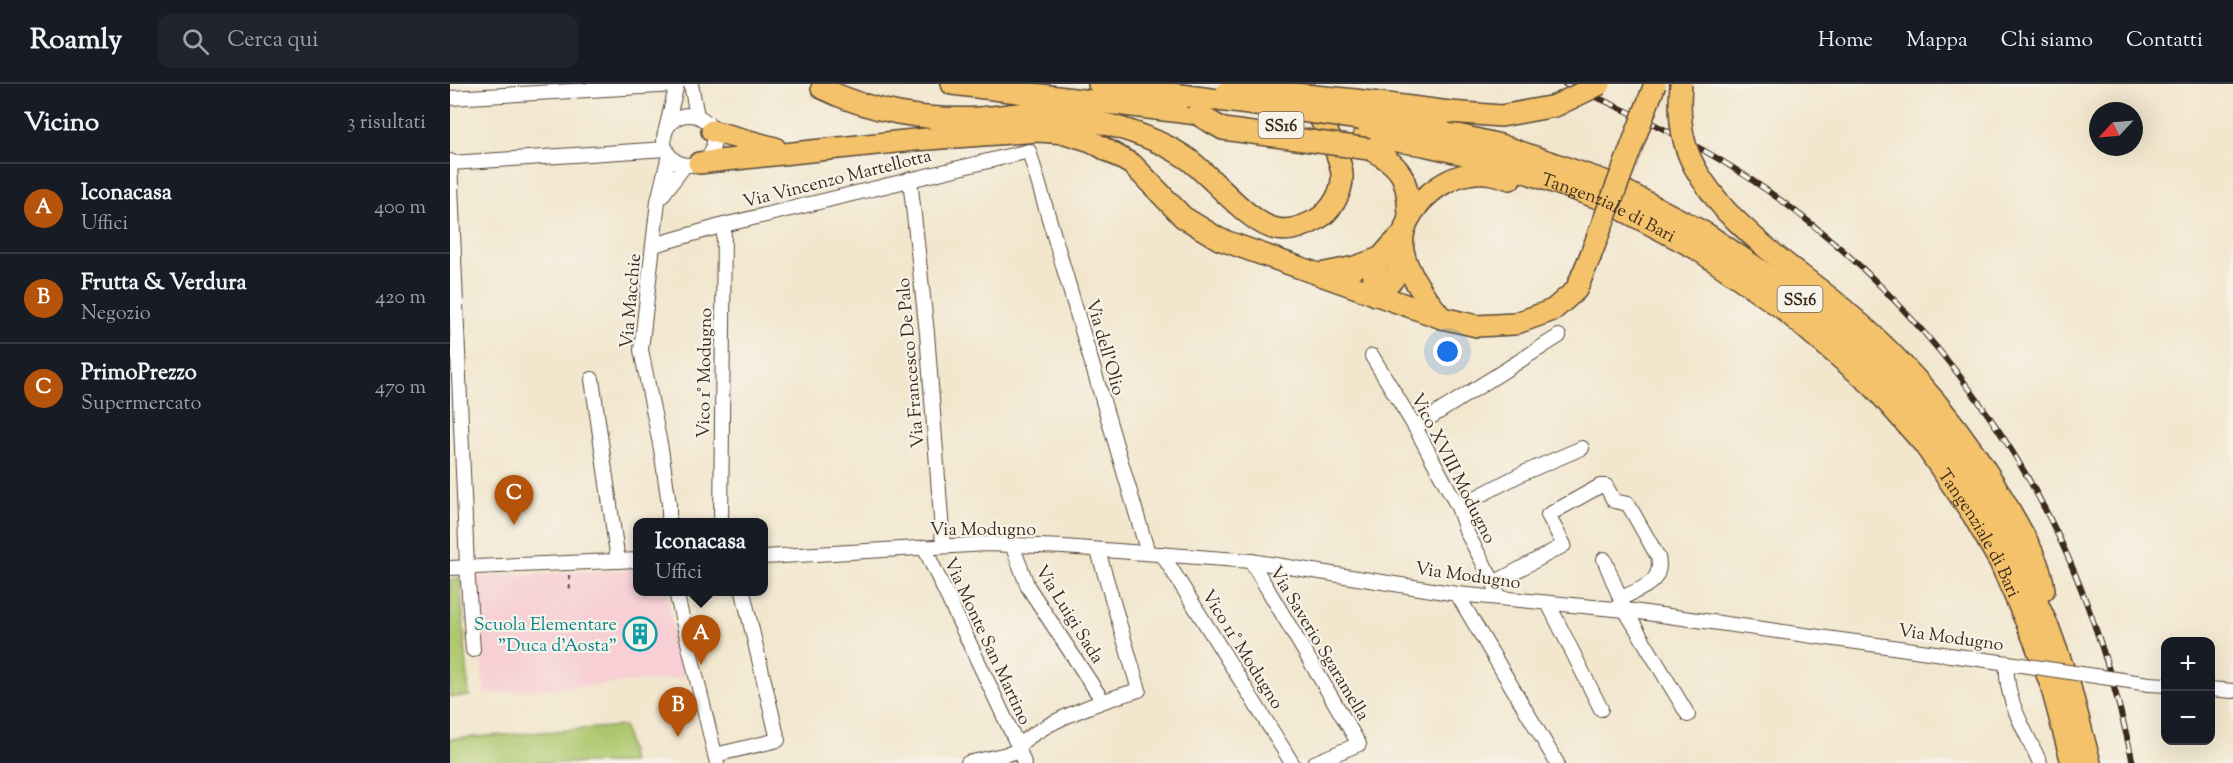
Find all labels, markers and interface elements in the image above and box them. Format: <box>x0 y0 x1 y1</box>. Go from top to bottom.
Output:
search box <box>158 14 578 68</box>
text: Roamly <box>30 21 122 61</box>
icon: search <box>179 25 212 58</box>
text: Cerca qui <box>227 25 319 57</box>
text: Home <box>1818 26 1873 56</box>
text: Mappa <box>1906 26 1968 56</box>
text: Chi siamo <box>2001 26 2093 56</box>
text: Contatti <box>2126 26 2203 56</box>
north arrow <box>2089 102 2143 156</box>
text: Vicino <box>24 105 99 142</box>
text: 3 risultati <box>347 109 426 138</box>
road number: SS16 <box>1258 112 1304 138</box>
street label: Via Vincenzo Martellotta <box>741 144 934 216</box>
street label: Tangenziale di Bari <box>1537 168 1679 250</box>
text: Iconacasa <box>81 178 172 210</box>
text: A <box>35 194 52 223</box>
text: 400 m <box>374 194 426 223</box>
text: Uffici <box>81 210 128 239</box>
street label: Via Macchie <box>615 252 649 350</box>
text: Frutta & Verdura <box>81 268 247 300</box>
street label: Via Francesco De Palo <box>892 277 932 449</box>
text: B <box>37 284 50 313</box>
text: 420 m <box>375 284 426 313</box>
road number: SS16 <box>1778 286 1822 312</box>
street label: Via dell'Olio <box>1078 296 1130 399</box>
text: Negozio <box>81 300 151 329</box>
street label: Vico 1° Modugno <box>692 307 720 438</box>
your location <box>1433 337 1462 366</box>
text: PrimoPrezzo <box>81 358 197 390</box>
text: C <box>35 374 52 403</box>
text: 470 m <box>375 374 426 403</box>
street label: Vico XVIII Modugno <box>1403 389 1501 549</box>
text: Supermercato <box>81 390 201 419</box>
street label: Tangenziale di Bari <box>1930 464 2025 602</box>
pin: C <box>494 476 534 525</box>
popup <box>633 518 768 596</box>
street label: Via Modugno <box>930 518 1036 544</box>
text: Iconacasa <box>655 527 746 559</box>
street label: Via Monte San Martino <box>936 554 1037 730</box>
street label: Via Modugno <box>1413 557 1522 597</box>
text: Uffici <box>655 559 702 588</box>
street label: Via Luigi Sada <box>1028 561 1109 669</box>
street label: Via Saverio Sgaramella <box>1262 562 1375 726</box>
street label: Vico 11° Modugno <box>1194 585 1289 715</box>
place label: Scuola Elementare "Duca d'Aosta" <box>474 613 617 660</box>
building icon: Scuola Elementare "Duca d'Aosta" <box>622 616 658 652</box>
pin: A <box>682 616 720 665</box>
street label: Via Modugno <box>1896 619 2005 659</box>
map controls <box>2161 637 2215 745</box>
button: + <box>2161 637 2215 691</box>
pin: B <box>658 688 698 737</box>
button: − <box>2161 691 2215 745</box>

